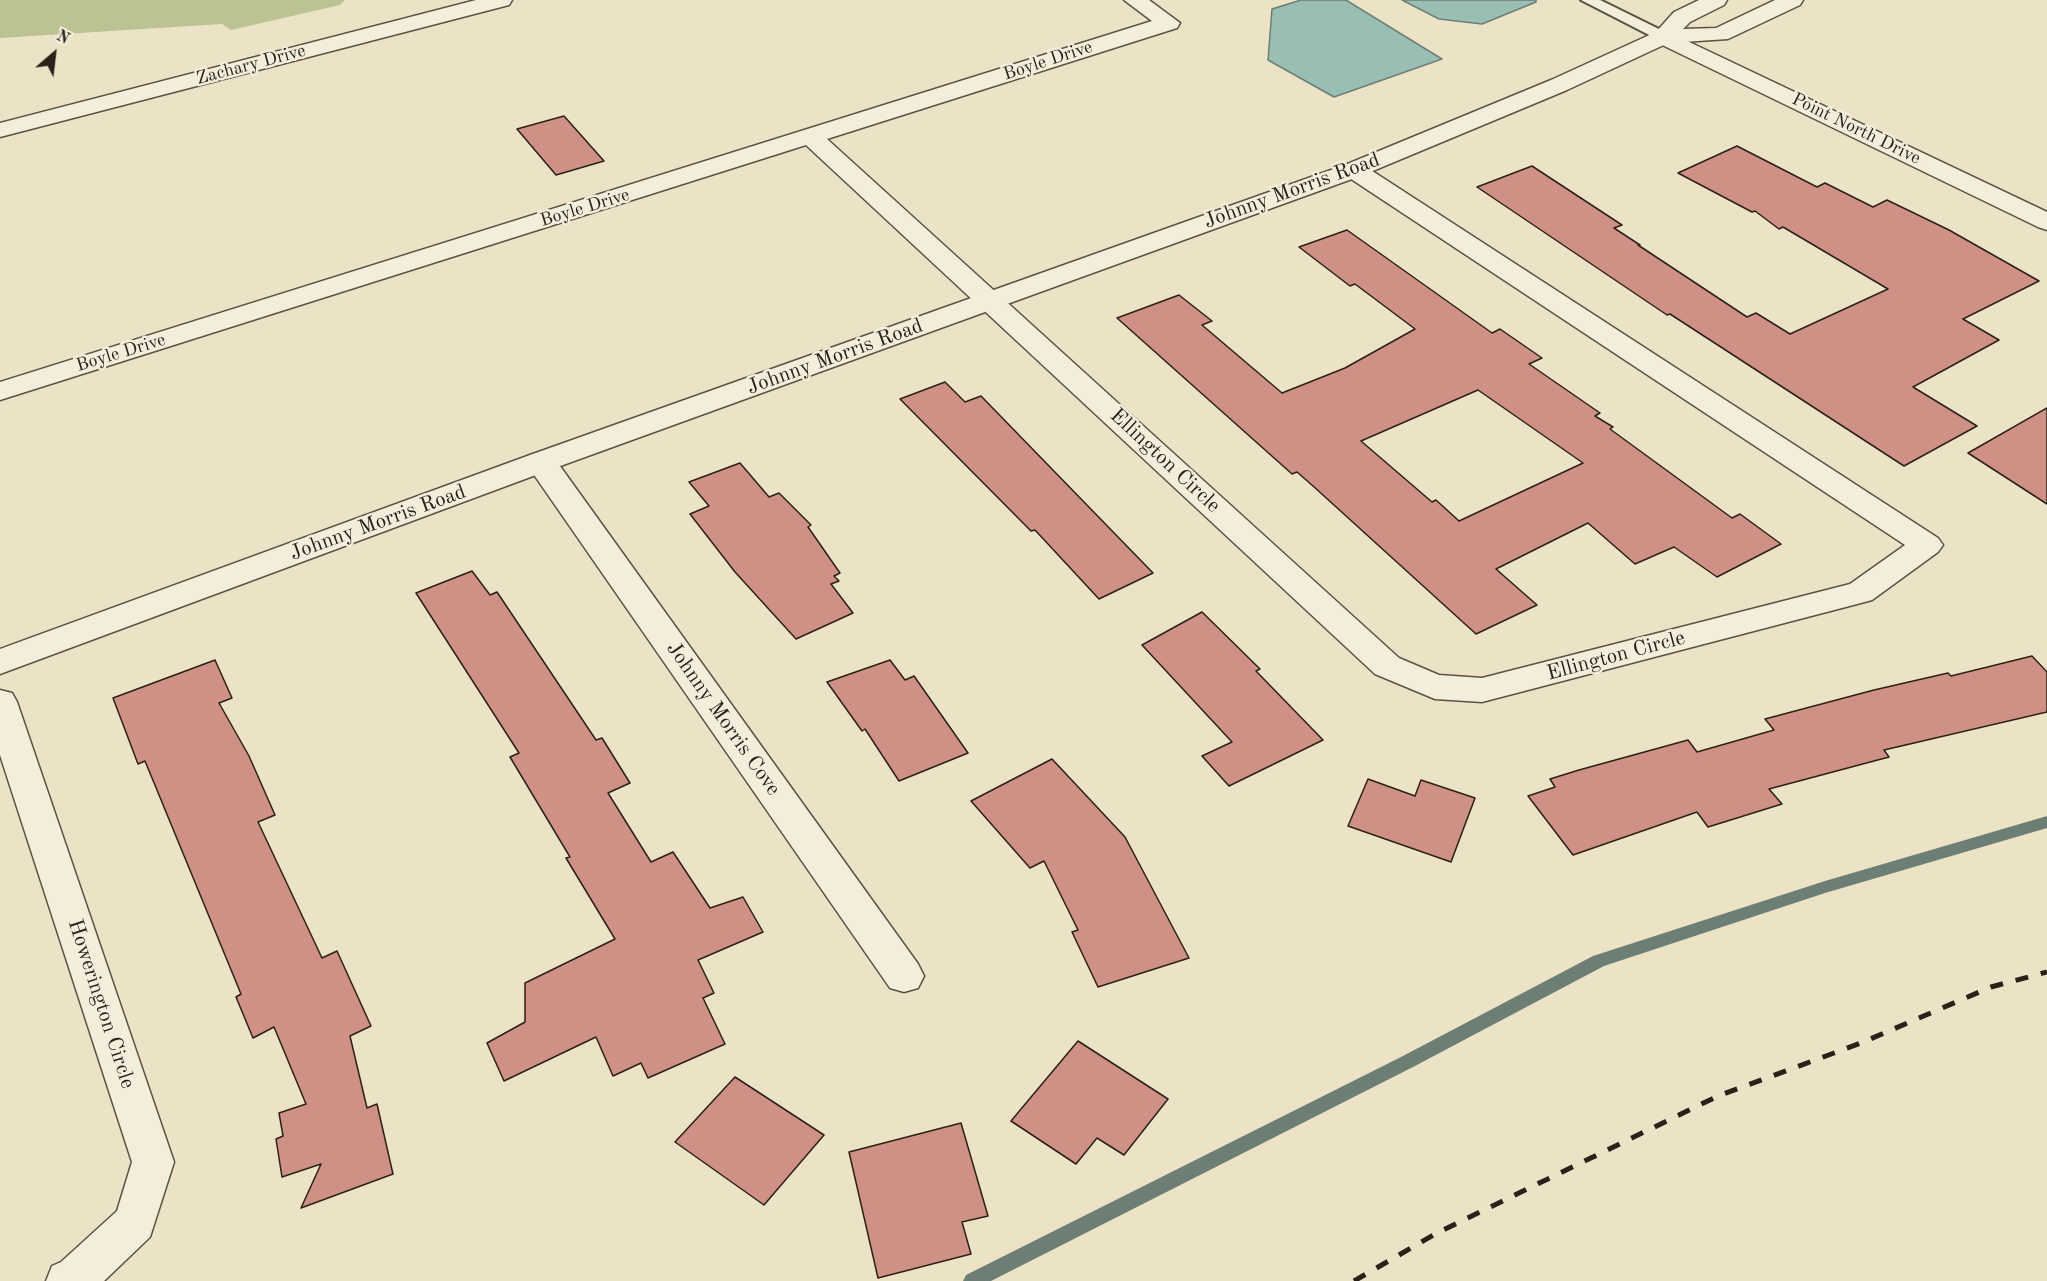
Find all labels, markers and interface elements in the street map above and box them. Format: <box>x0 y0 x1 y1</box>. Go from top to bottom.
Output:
north arrow <box>24 24 84 84</box>
text: N <box>53 28 72 48</box>
street label: Boyle Drive <box>1001 36 1095 86</box>
street label: Zachary Drive <box>194 40 308 90</box>
street label: Point North Drive <box>1788 88 1924 170</box>
street label: Johnny Morris Road <box>1201 147 1383 235</box>
street label: Boyle Drive <box>538 184 632 232</box>
street label: Johnny Morris Road <box>744 313 926 401</box>
street label: Boyle Drive <box>74 329 168 377</box>
street label: Ellington Circle <box>1104 403 1226 519</box>
street label: Johnny Morris Road <box>287 479 469 567</box>
street label: Ellington Circle <box>1544 625 1688 687</box>
street label: Johnny Morris Cove <box>660 637 786 801</box>
street label: Howerington Circle <box>62 916 140 1092</box>

